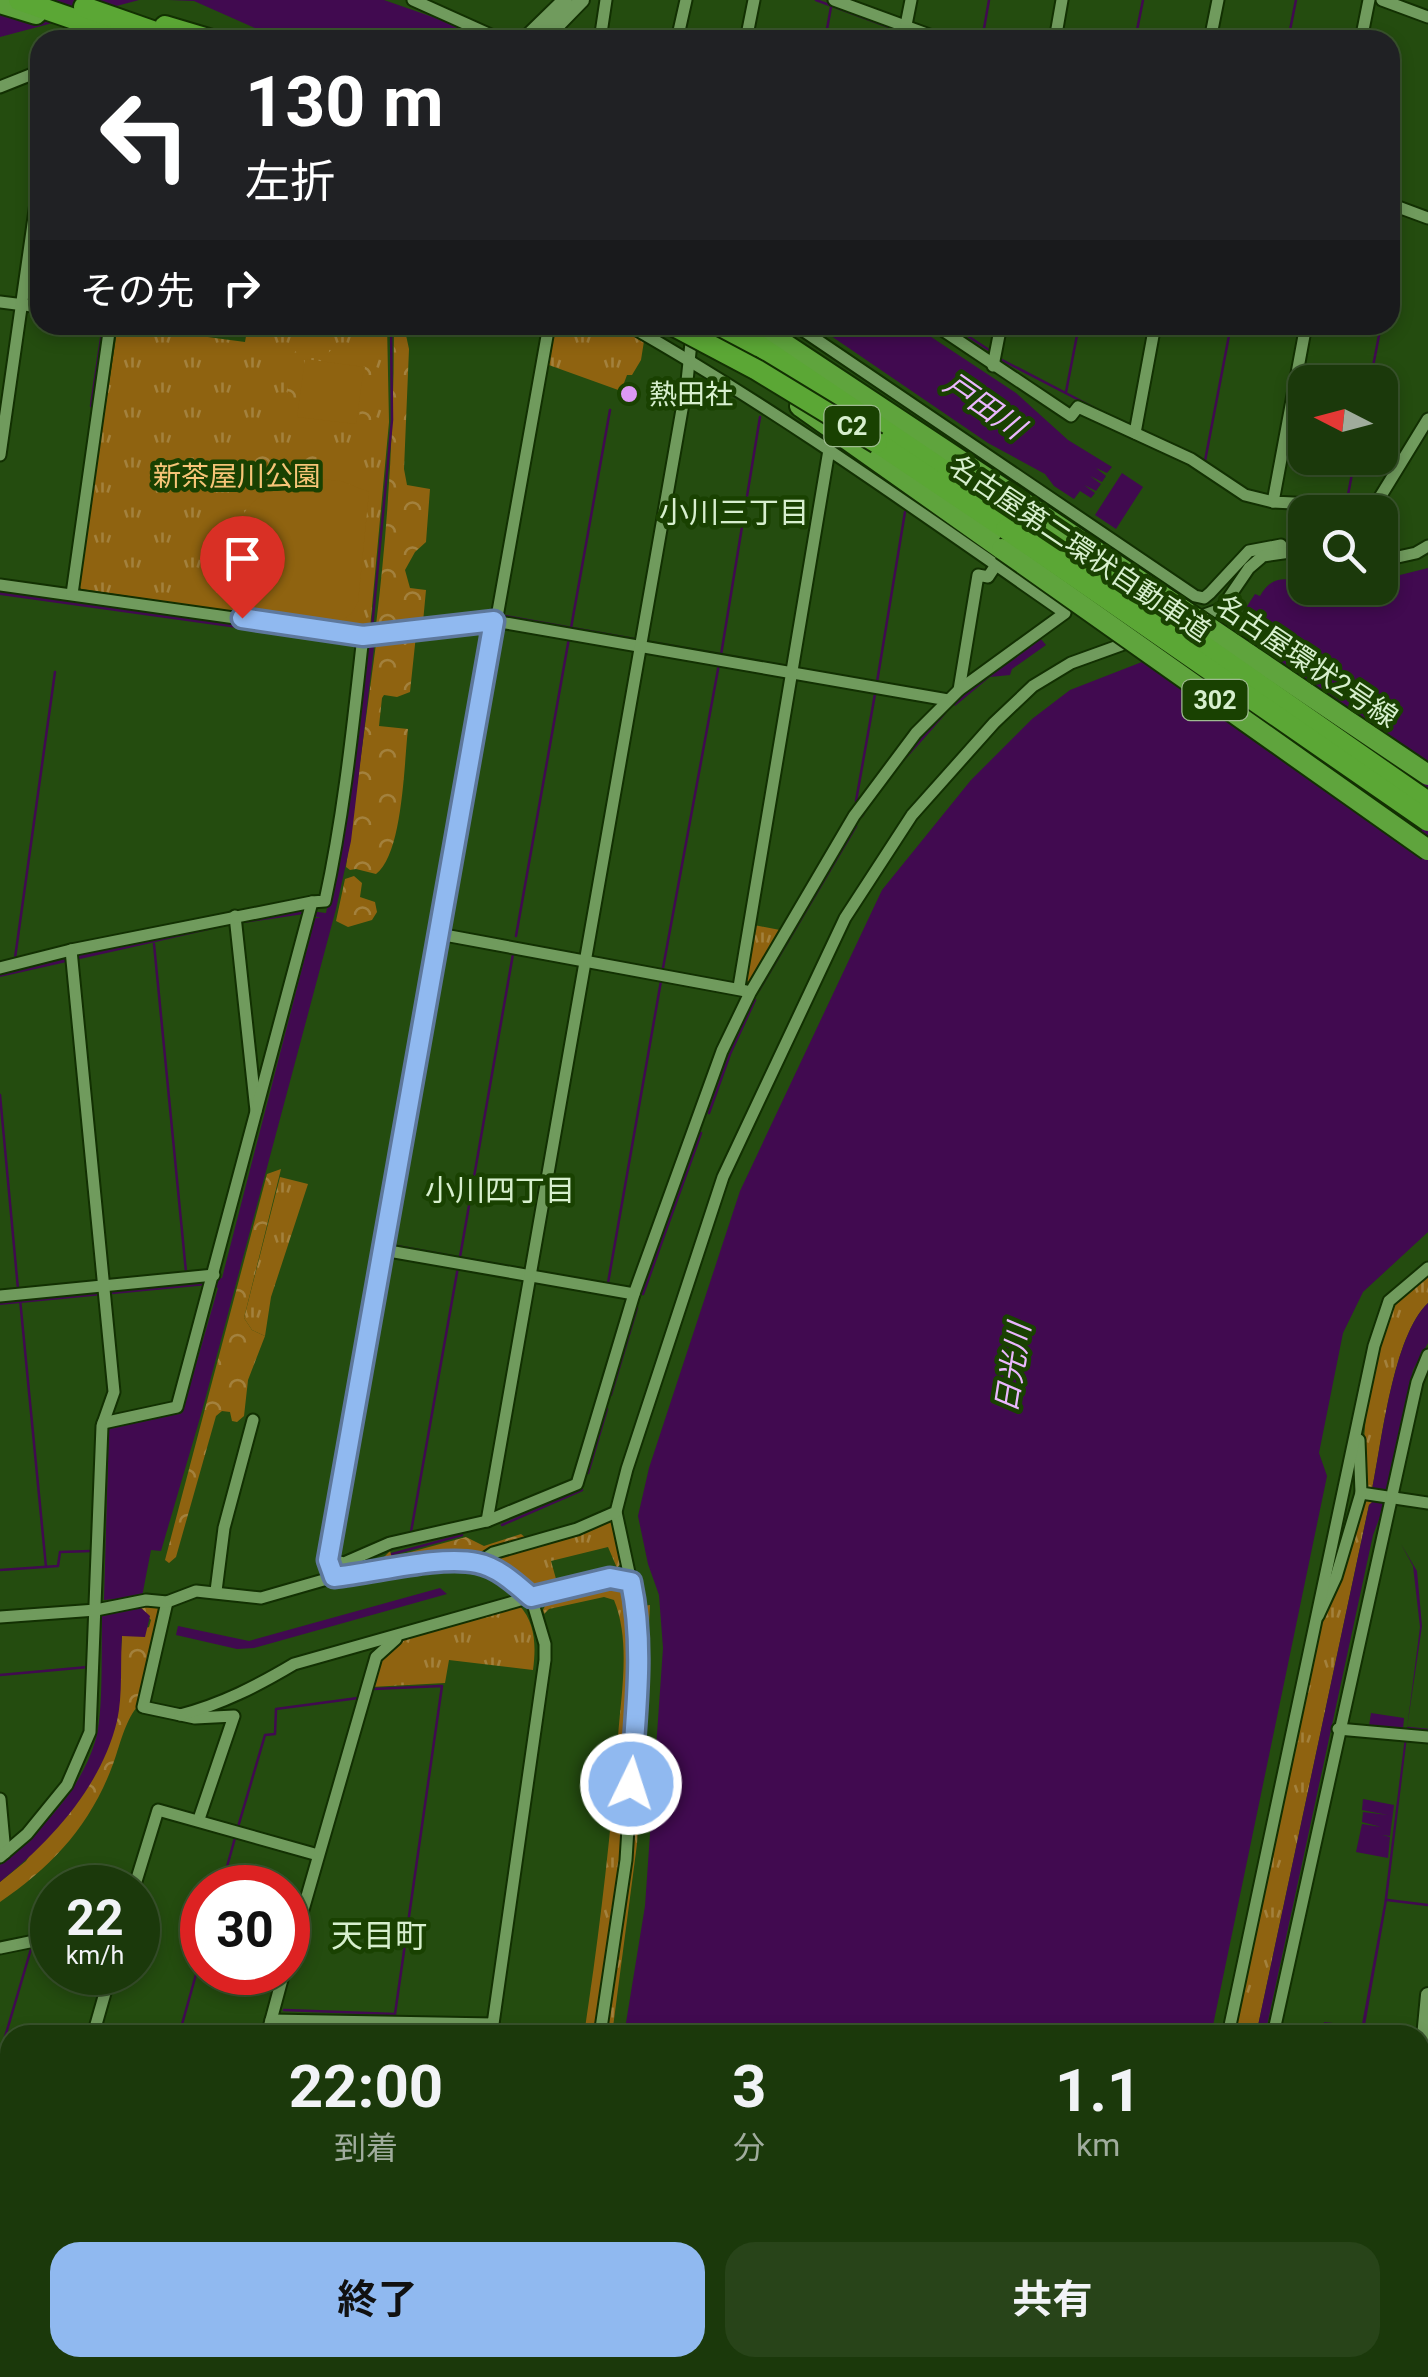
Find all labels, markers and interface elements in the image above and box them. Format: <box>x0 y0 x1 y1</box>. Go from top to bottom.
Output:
text: 130 m <box>245 61 444 143</box>
icon: left <box>80 70 210 200</box>
text: 左折 <box>245 155 335 208</box>
icon: right <box>214 260 269 315</box>
text: その先 <box>80 269 194 313</box>
water label: 戸田川 <box>937 365 1034 447</box>
north arrow <box>1288 365 1398 475</box>
map controls <box>1288 365 1398 605</box>
place label: 熱田社 <box>649 378 733 411</box>
marker: 熱田社 <box>618 383 640 405</box>
road number: C2 <box>824 406 880 446</box>
street label: 名古屋第二環状自動車道 <box>943 449 1217 648</box>
park label: 新茶屋川公園 <box>153 460 321 493</box>
district label: 小川三丁目 <box>659 495 809 530</box>
button: search <box>1288 495 1398 605</box>
pin <box>200 516 285 619</box>
icon: arrive <box>215 531 270 586</box>
street label: 名古屋環状2号線 <box>1210 589 1404 734</box>
road number: 302 <box>1182 680 1248 720</box>
district label: 小川四丁目 <box>425 1173 575 1208</box>
water label: 日光川 <box>988 1318 1037 1415</box>
position arrow <box>579 1732 683 1836</box>
speed limit sign: 30 <box>180 1865 310 1995</box>
text: 22 <box>66 1889 124 1947</box>
district label: 天目町 <box>331 1917 427 1955</box>
text: km/h <box>66 1941 124 1970</box>
text: 22:00 <box>289 2051 443 2122</box>
text: 3 <box>732 2051 766 2122</box>
text: 1.1 <box>1055 2055 1141 2126</box>
text: km <box>1076 2126 1120 2164</box>
text: 到着 <box>334 2129 398 2167</box>
text: 分 <box>733 2129 765 2167</box>
button: 終了 <box>50 2242 705 2357</box>
button: 共有 <box>725 2242 1380 2357</box>

